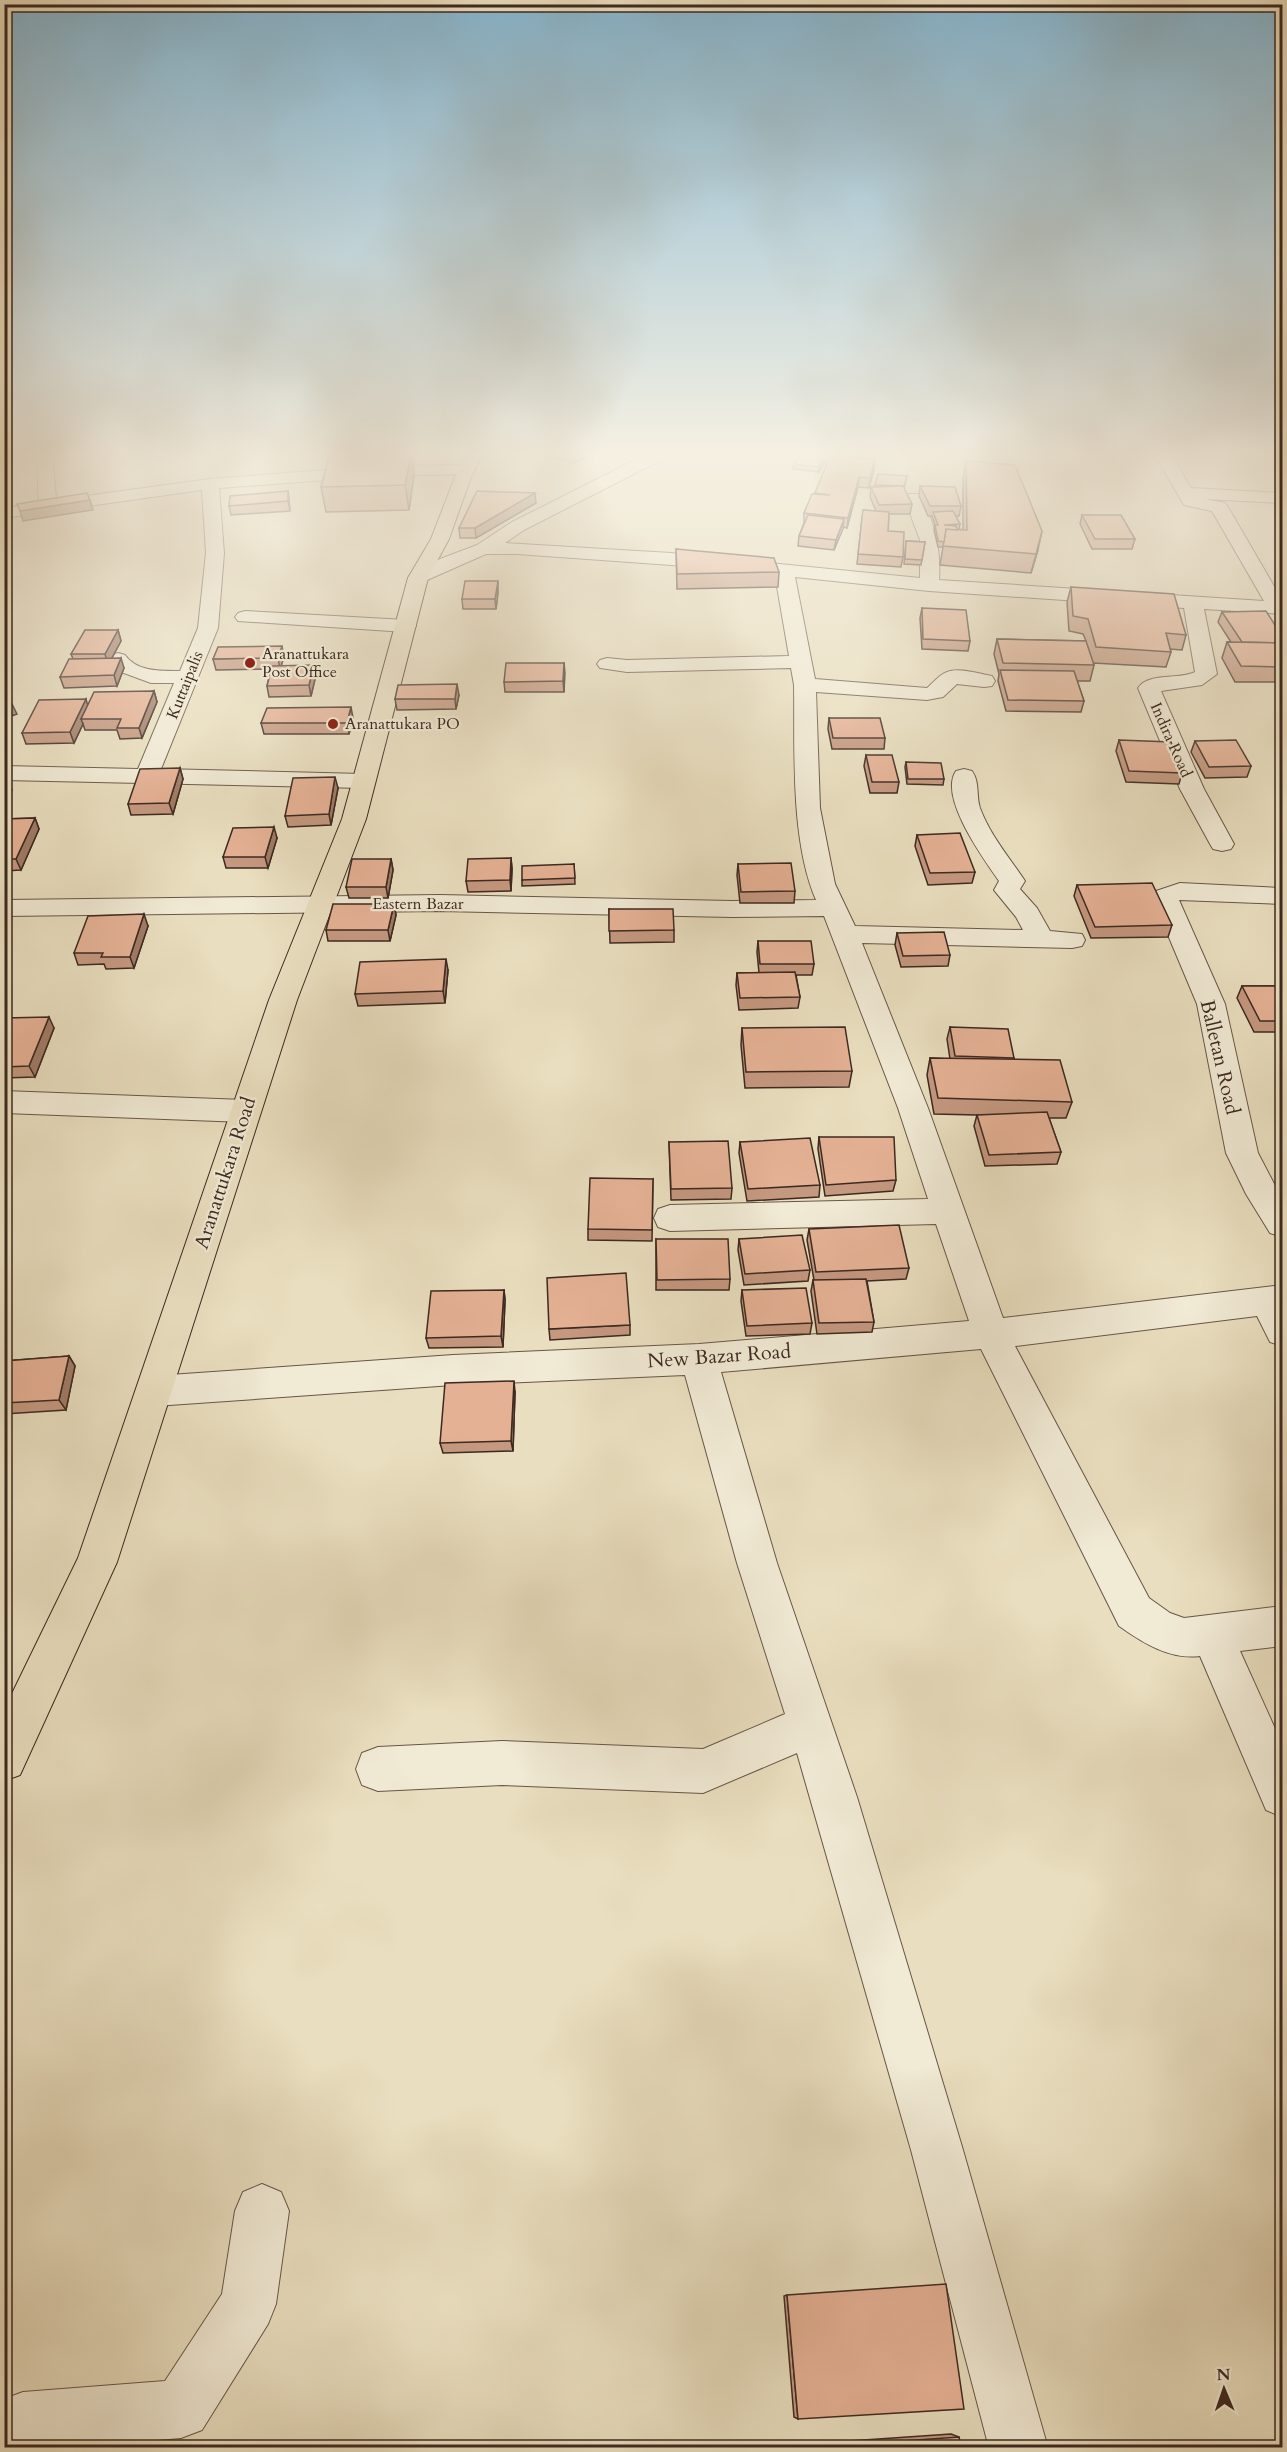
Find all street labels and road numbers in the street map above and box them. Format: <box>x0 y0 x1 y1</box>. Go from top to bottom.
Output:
street label: Kuttaipalis <box>161 648 209 722</box>
street label: Indira Road <box>1145 699 1197 781</box>
street label: Eastern Bazar <box>372 893 464 915</box>
street label: Balletan Road <box>1194 997 1246 1117</box>
street label: Aranattukara Road <box>188 1093 262 1252</box>
street label: New Bazar Road <box>646 1337 792 1374</box>

